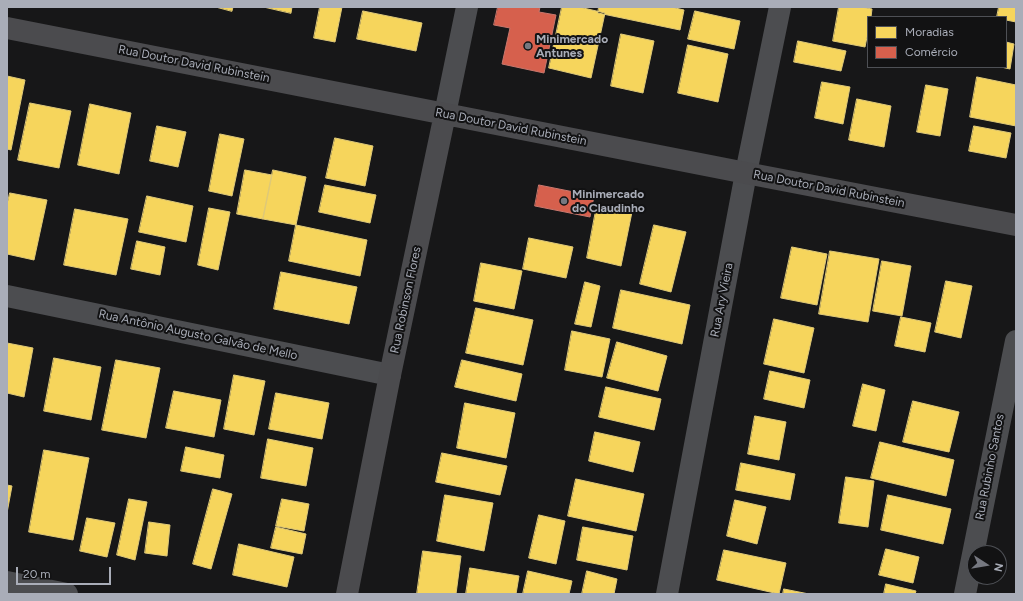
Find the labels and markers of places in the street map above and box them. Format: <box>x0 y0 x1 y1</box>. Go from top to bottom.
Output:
place label: Minimercado Antunes <box>536 32 608 60</box>
marker: Minimercado Antunes <box>523 41 533 51</box>
place label: Minimercado do Claudinho <box>572 187 645 215</box>
marker: Minimercado do Claudinho <box>559 196 569 206</box>

